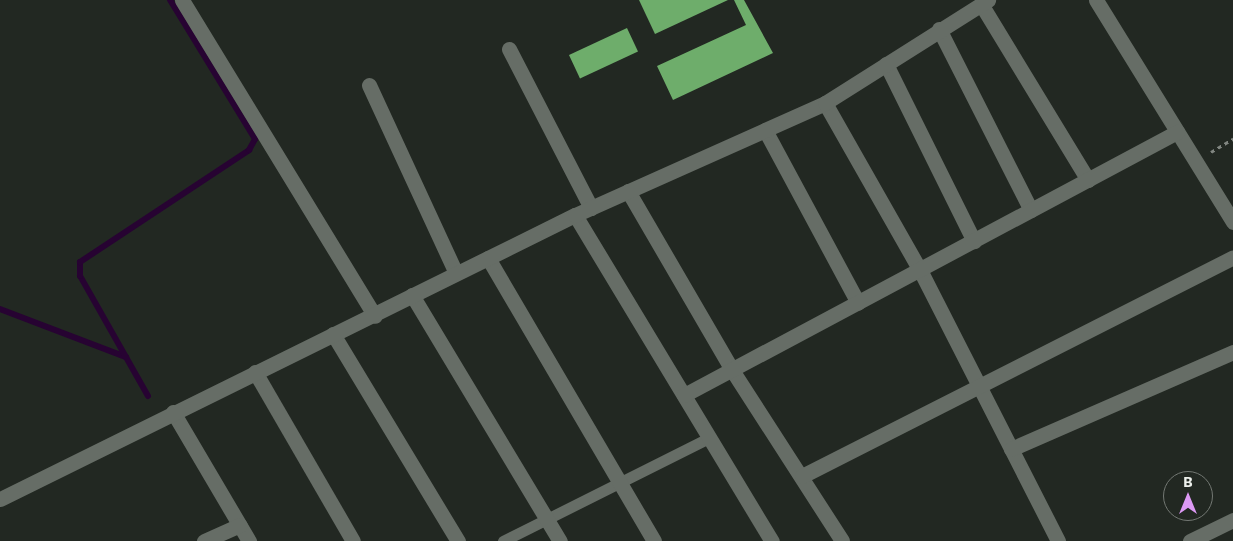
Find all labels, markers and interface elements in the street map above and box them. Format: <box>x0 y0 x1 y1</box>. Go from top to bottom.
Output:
north arrow <box>1163 471 1213 521</box>
text: B <box>1183 473 1193 490</box>

